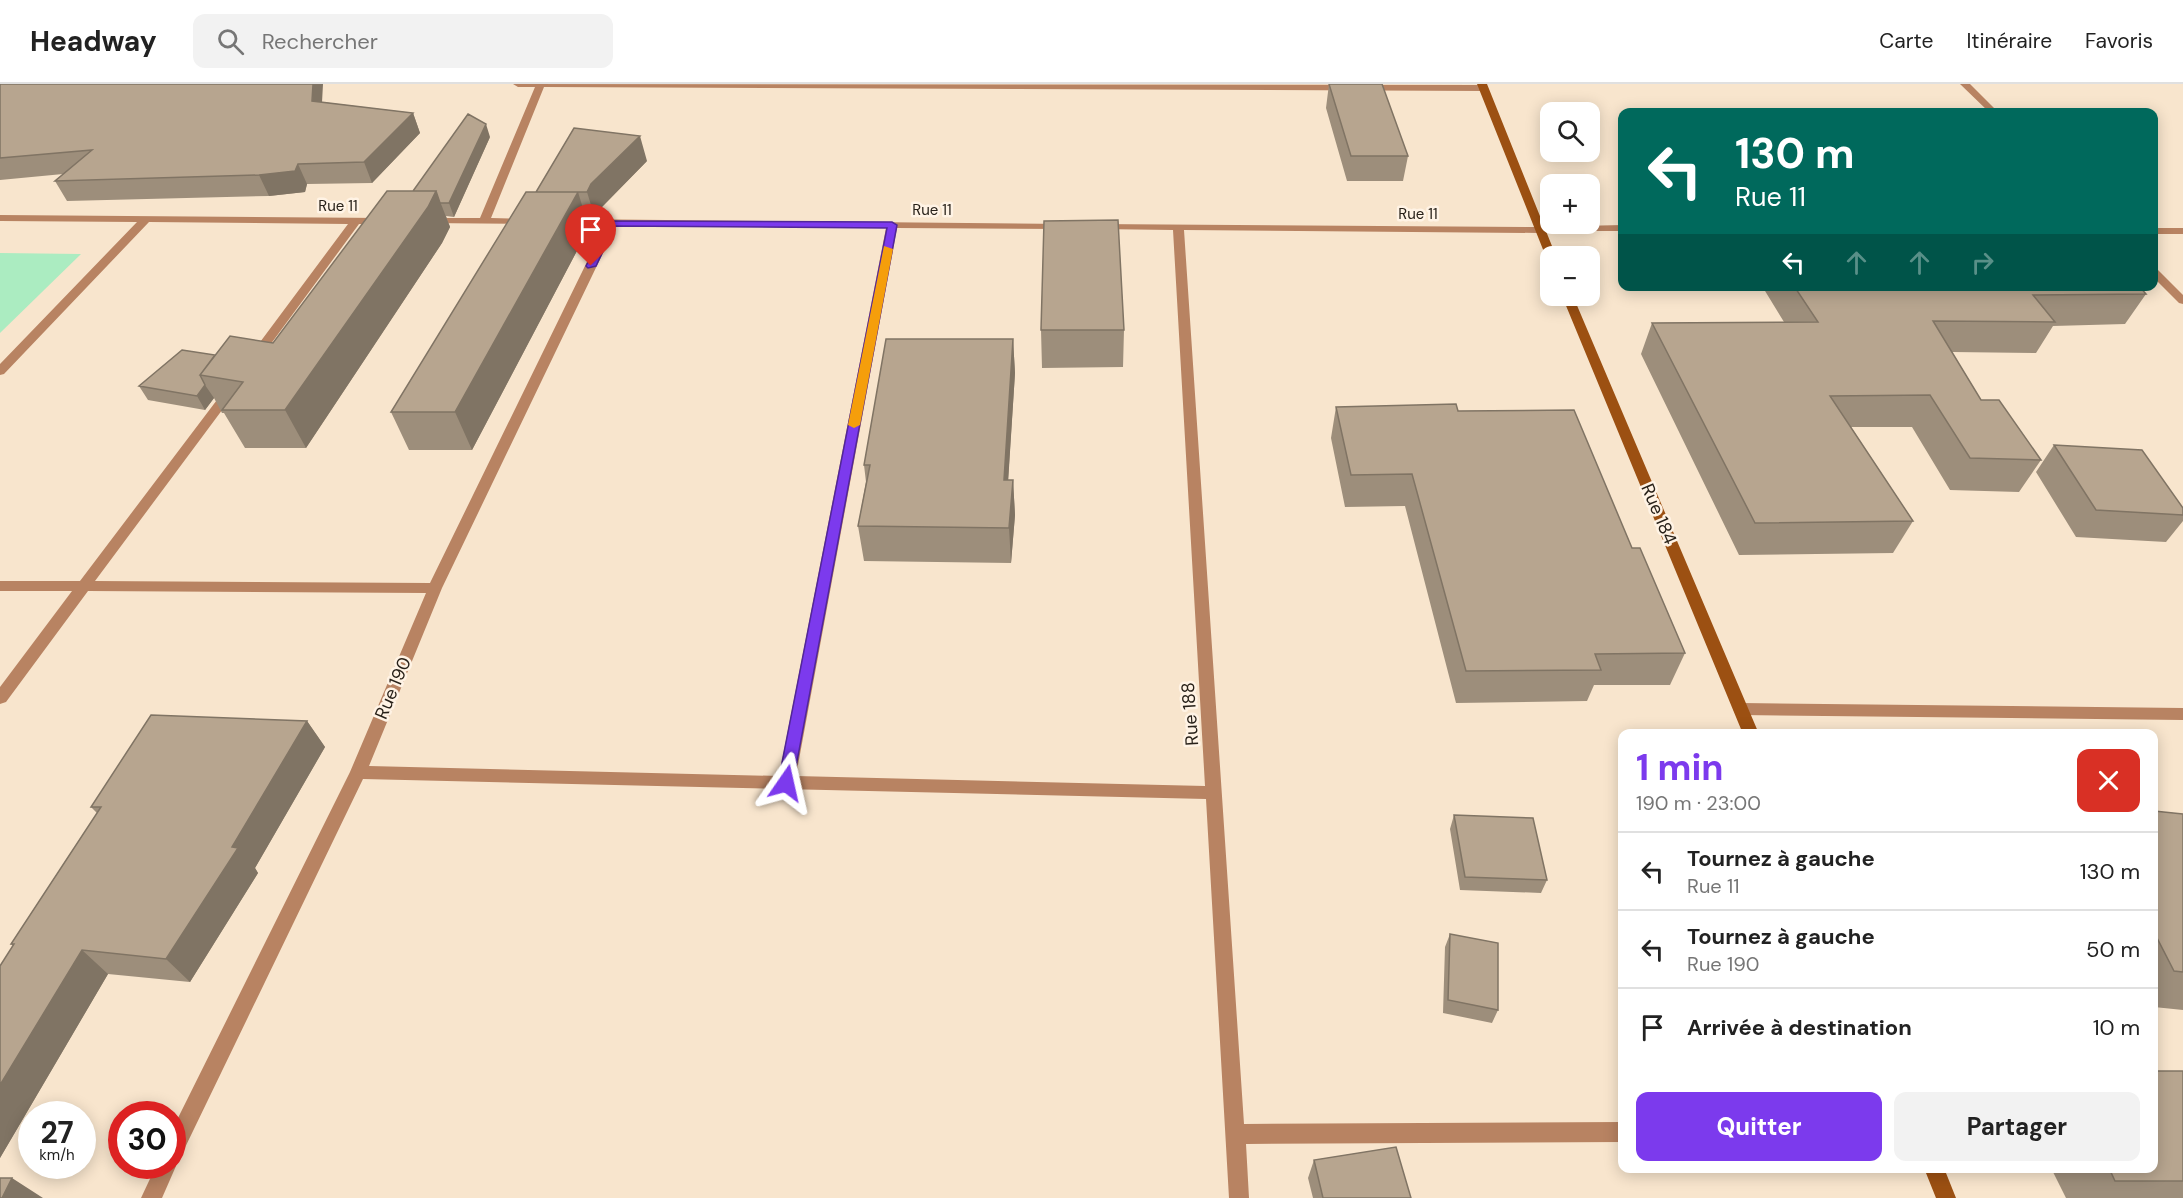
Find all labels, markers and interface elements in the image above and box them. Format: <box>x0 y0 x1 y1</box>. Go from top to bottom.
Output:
search box <box>193 14 613 68</box>
text: Headway <box>30 23 157 60</box>
icon: search <box>214 25 247 58</box>
text: Rechercher <box>262 27 378 56</box>
text: Carte <box>1879 27 1933 55</box>
text: Itinéraire <box>1966 27 2052 55</box>
text: Favoris <box>2085 27 2153 55</box>
map controls <box>1540 102 1600 306</box>
button: search <box>1540 102 1600 162</box>
text: 130 m <box>1735 126 1855 181</box>
icon: left <box>1636 132 1714 210</box>
button: + <box>1540 174 1600 234</box>
text: Rue 11 <box>1735 179 1806 214</box>
street label: Rue 11 <box>318 196 358 216</box>
street label: Rue 11 <box>912 200 952 220</box>
pin <box>565 204 616 266</box>
street label: Rue 11 <box>1398 204 1438 224</box>
icon: arrive <box>574 213 607 246</box>
button: − <box>1540 246 1600 306</box>
icon: left <box>1777 246 1810 279</box>
icon: ahead <box>1840 246 1873 279</box>
icon: ahead <box>1903 246 1936 279</box>
icon: right <box>1966 246 1999 279</box>
street label: Rue 184 <box>1636 480 1682 548</box>
street label: Rue 190 <box>369 653 417 723</box>
street label: Rue 188 <box>1176 681 1204 747</box>
text: 1 min <box>1636 744 1724 791</box>
button: close <box>2077 749 2140 812</box>
position arrow <box>754 751 818 815</box>
text: 190 m · 23:00 <box>1636 790 1761 816</box>
text: Tournez à gauche <box>1687 844 1875 873</box>
icon: left <box>1636 855 1669 888</box>
text: 130 m <box>2080 857 2140 886</box>
text: Rue 11 <box>1687 873 1740 899</box>
text: Tournez à gauche <box>1687 922 1875 951</box>
icon: left <box>1636 933 1669 966</box>
text: 50 m <box>2086 935 2140 964</box>
text: Rue 190 <box>1687 951 1760 977</box>
icon: arrive <box>1636 1011 1669 1044</box>
text: Arrivée à destination <box>1687 1013 1912 1042</box>
text: 10 m <box>2093 1013 2140 1042</box>
button: Quitter <box>1636 1092 1882 1161</box>
button: Partager <box>1894 1092 2140 1161</box>
speed limit sign: 30 <box>108 1101 186 1179</box>
text: 27 <box>40 1113 74 1152</box>
text: km/h <box>39 1145 75 1165</box>

